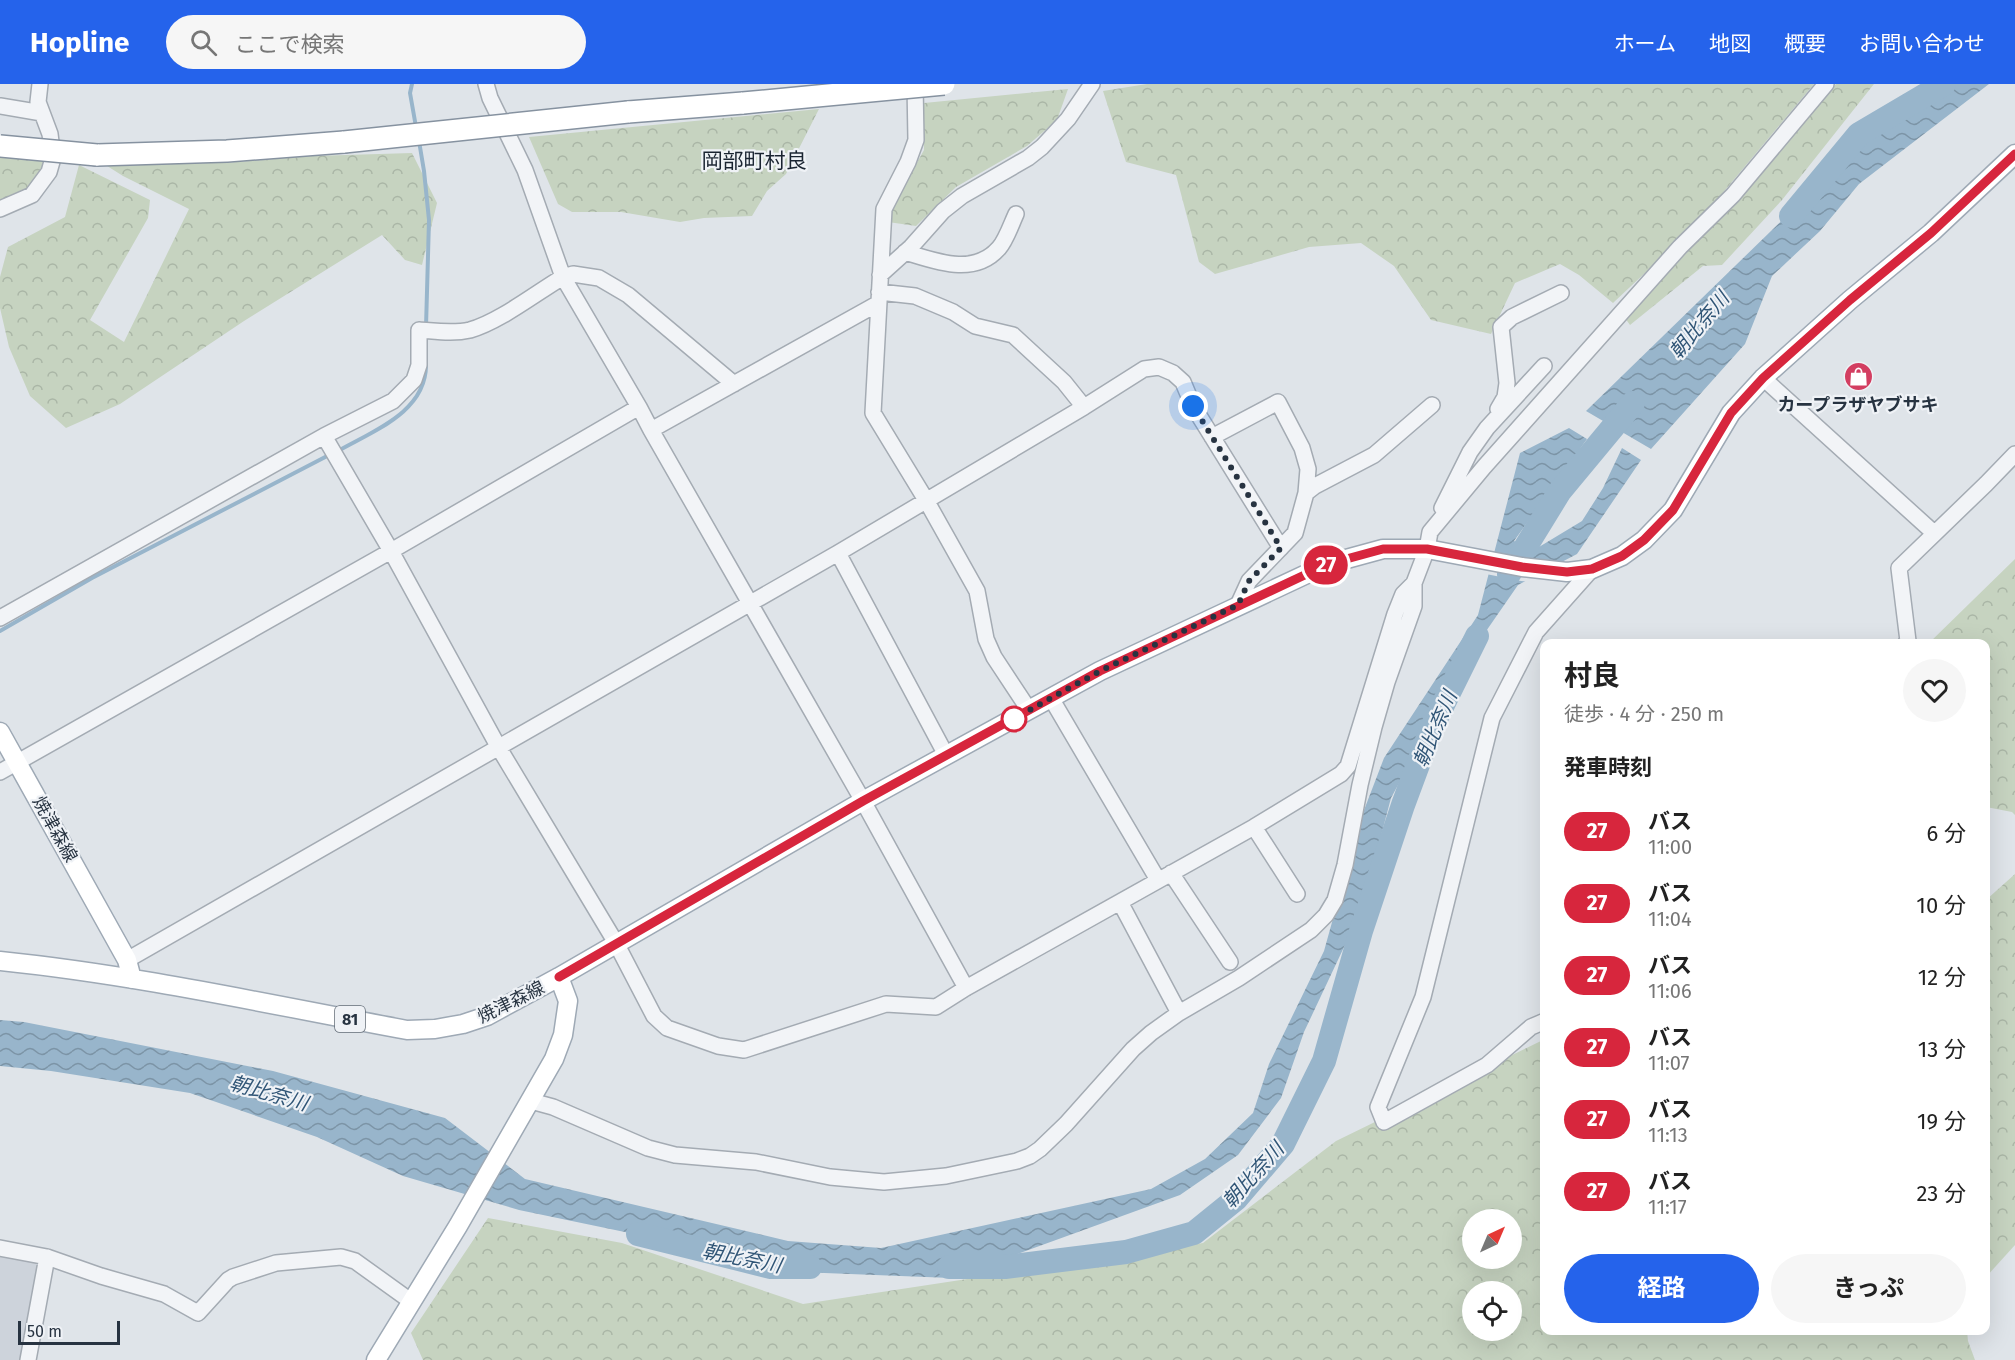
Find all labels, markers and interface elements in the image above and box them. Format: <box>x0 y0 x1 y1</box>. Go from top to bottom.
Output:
search box <box>166 15 586 69</box>
text: Hopline <box>30 26 130 59</box>
icon: search <box>187 26 220 59</box>
text: ここで検索 <box>235 31 345 58</box>
text: ホーム <box>1614 31 1676 57</box>
text: 地図 <box>1709 31 1751 57</box>
text: 概要 <box>1784 31 1826 57</box>
text: お問い合わせ <box>1859 31 1985 57</box>
district label: 岡部町村良 <box>702 148 807 174</box>
water label: 朝比奈川 <box>1664 285 1735 363</box>
shop icon: カープラザヤブサキ <box>1842 360 1874 392</box>
your location <box>1178 391 1208 421</box>
place label: カープラザヤブサキ <box>1778 394 1938 416</box>
line badge: 27 <box>1299 546 1353 584</box>
text: 27 <box>1316 552 1336 578</box>
text: 村良 <box>1564 659 1620 692</box>
button: heart <box>1903 659 1966 722</box>
water label: 朝比奈川 <box>1408 686 1462 771</box>
text: 徒歩 · 4 分 · 250 m <box>1564 702 1724 726</box>
unlabelled marker <box>1001 706 1027 732</box>
text: 発車時刻 <box>1564 754 1652 781</box>
street label: 焼津森線 <box>28 792 82 866</box>
text: バス <box>1648 808 1692 835</box>
text: 27 <box>1587 818 1607 844</box>
text: 6 分 <box>1926 820 1966 847</box>
text: 11:00 <box>1648 835 1692 859</box>
text: バス <box>1648 880 1692 907</box>
text: 27 <box>1587 890 1607 916</box>
text: 10 分 <box>1916 892 1966 919</box>
text: 11:04 <box>1648 907 1692 931</box>
text: バス <box>1648 952 1692 979</box>
text: 27 <box>1587 962 1607 988</box>
text: 12 分 <box>1918 964 1966 991</box>
street label: 焼津森線 <box>474 976 548 1028</box>
text: 11:06 <box>1648 979 1692 1003</box>
road number: 81 <box>335 1006 365 1032</box>
text: バス <box>1648 1024 1692 1051</box>
text: 27 <box>1587 1034 1607 1060</box>
text: 13 分 <box>1918 1036 1966 1063</box>
text: 11:07 <box>1648 1051 1689 1075</box>
water label: 朝比奈川 <box>227 1070 313 1116</box>
text: バス <box>1648 1096 1692 1123</box>
text: 27 <box>1587 1106 1607 1132</box>
text: 19 分 <box>1917 1108 1966 1135</box>
text: 11:13 <box>1648 1123 1688 1147</box>
water label: 朝比奈川 <box>1217 1136 1290 1213</box>
text: バス <box>1648 1168 1692 1195</box>
text: 27 <box>1587 1178 1607 1204</box>
text: 23 分 <box>1916 1180 1966 1207</box>
text: 11:17 <box>1648 1195 1687 1219</box>
north arrow <box>1462 1209 1522 1269</box>
map controls <box>1462 1209 1522 1341</box>
water label: 朝比奈川 <box>700 1239 786 1278</box>
button: 経路 <box>1564 1254 1759 1323</box>
button: きっぷ <box>1771 1254 1966 1323</box>
button: locate <box>1462 1281 1522 1341</box>
scale bar <box>18 1318 120 1346</box>
text: 50 m <box>27 1322 62 1341</box>

